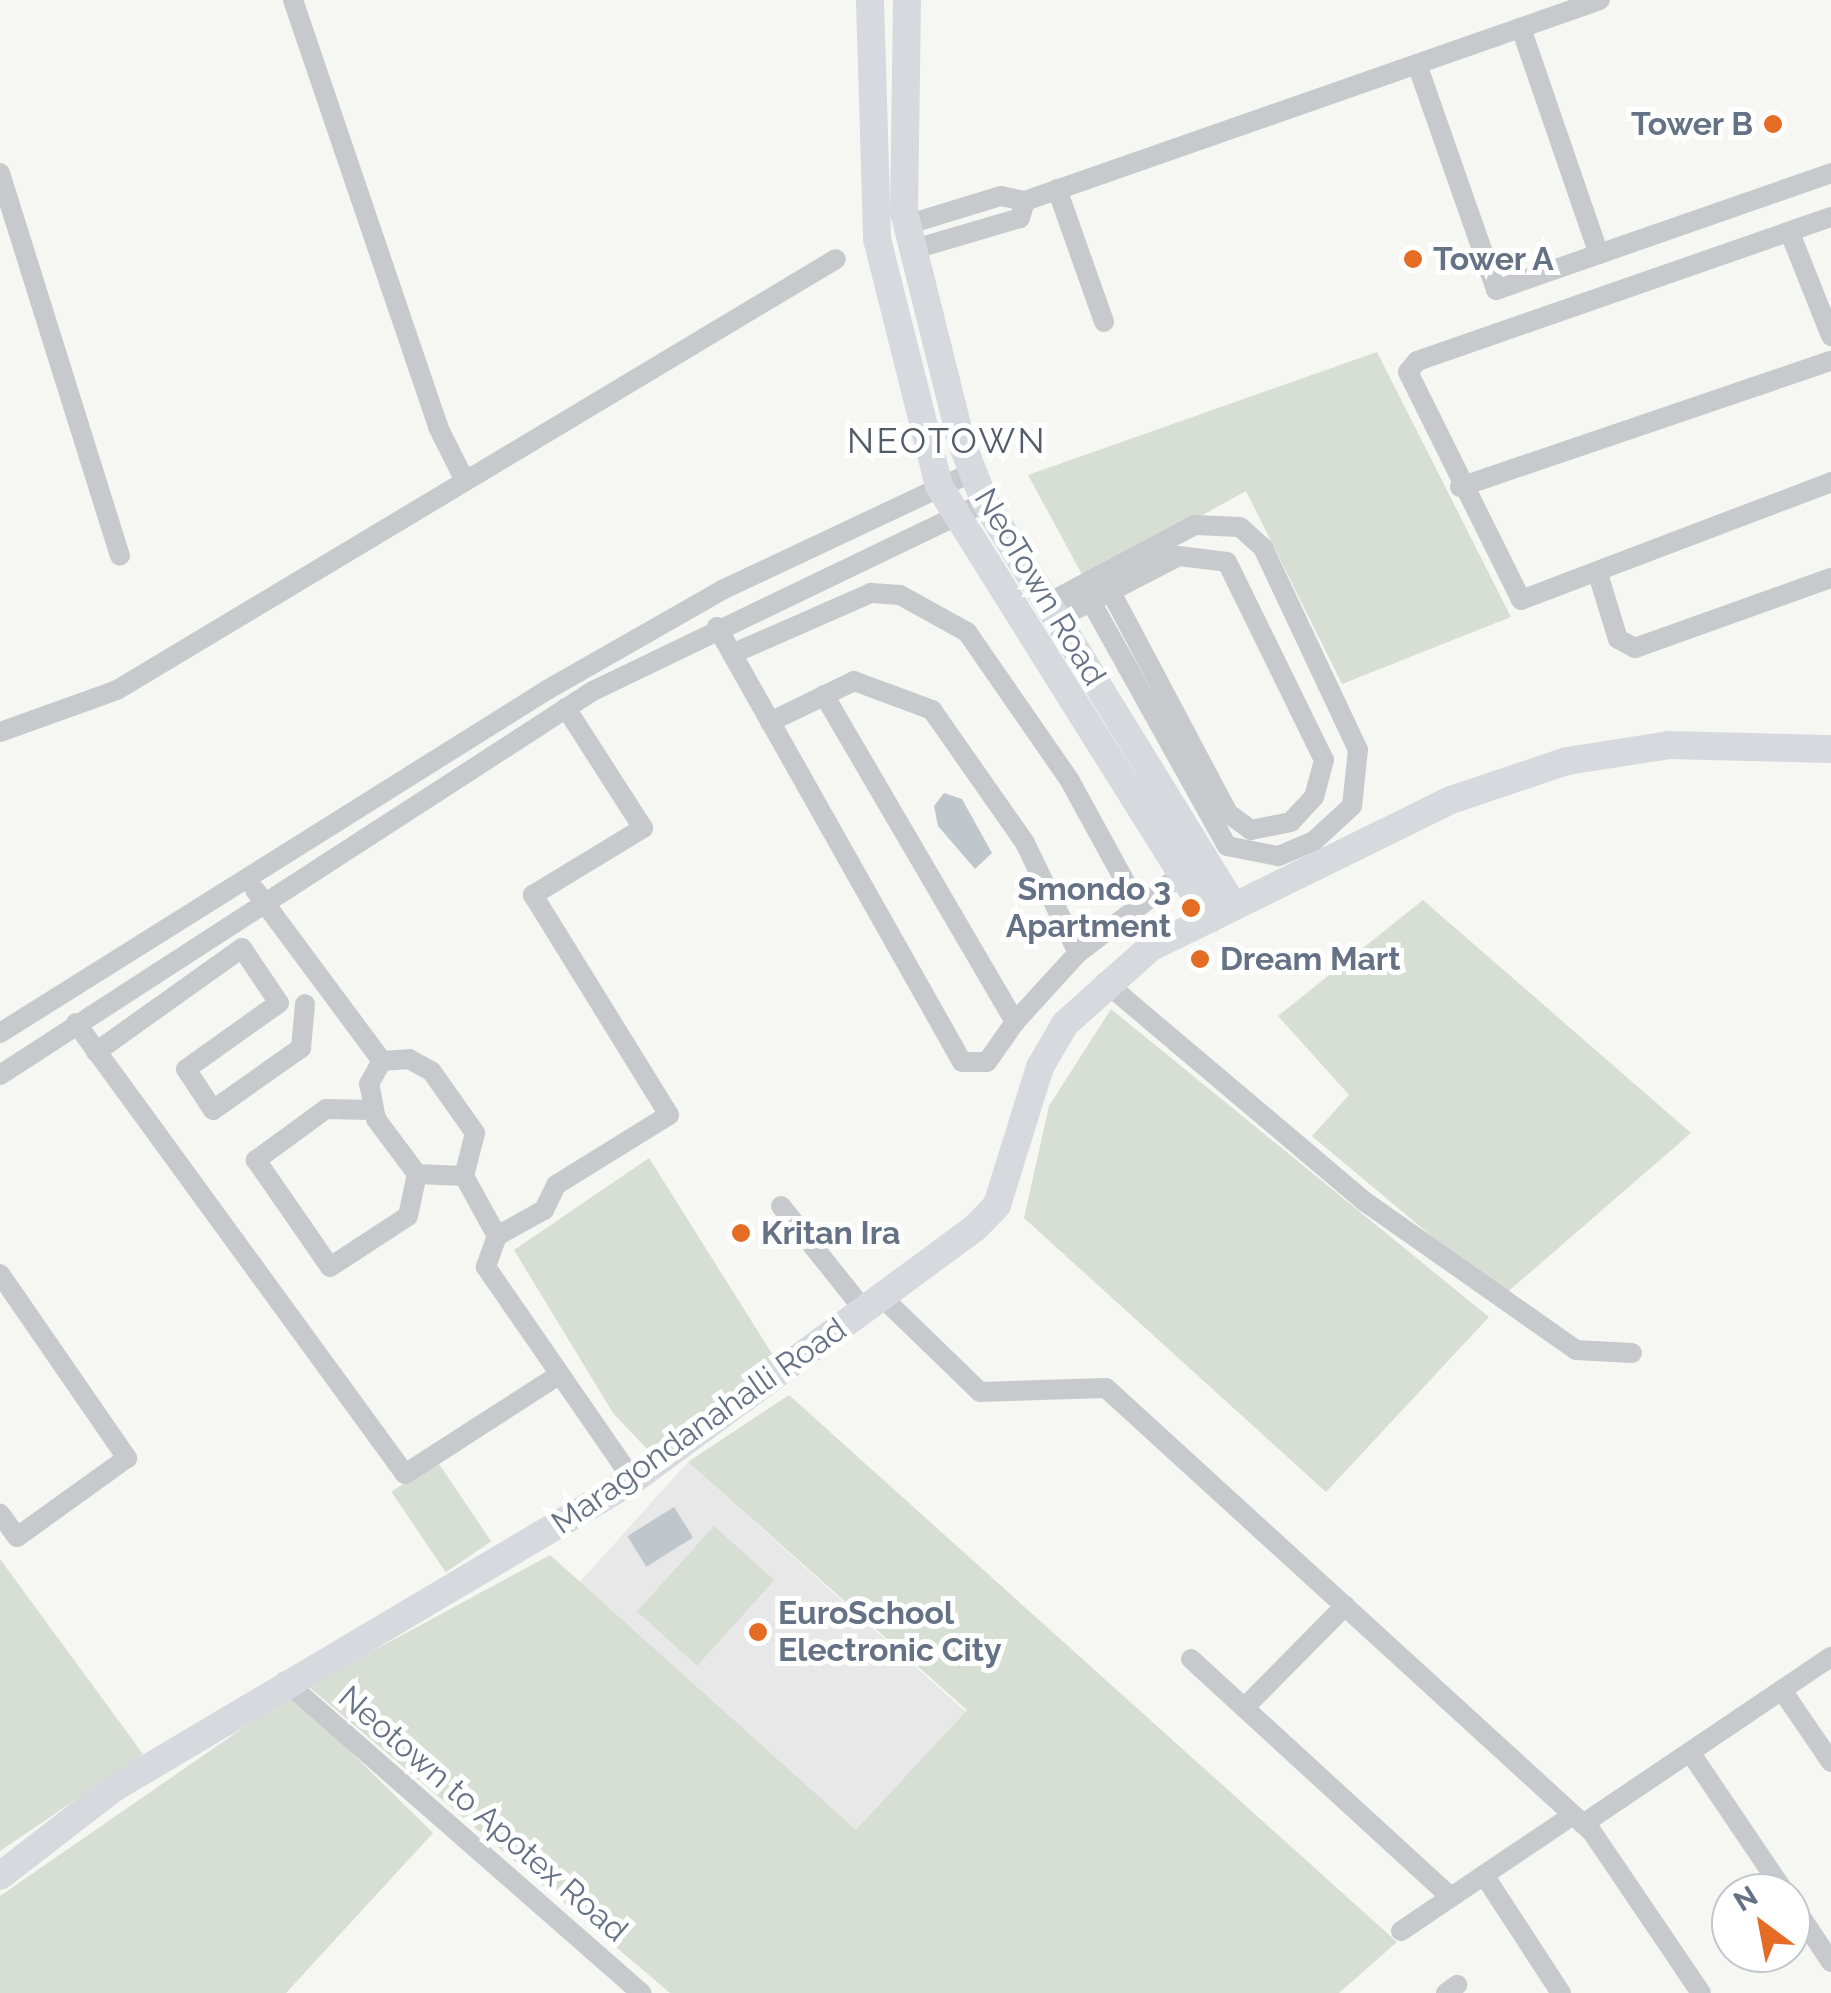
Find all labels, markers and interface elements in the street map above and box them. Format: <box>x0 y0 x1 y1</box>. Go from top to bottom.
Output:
place label: Tower B <box>1630 105 1753 143</box>
marker: Tower B <box>1762 113 1784 135</box>
place label: Tower A <box>1433 240 1555 278</box>
marker: Tower A <box>1402 248 1424 270</box>
district label: NEOTOWN <box>847 420 1047 462</box>
street label: NeoTown Road <box>966 482 1114 692</box>
place label: Smondo 3 Apartment <box>1006 871 1171 946</box>
marker: Smondo 3 Apartment <box>1180 897 1202 919</box>
place label: Dream Mart <box>1220 940 1401 978</box>
marker: Dream Mart <box>1189 948 1211 970</box>
place label: Kritan Ira <box>761 1214 900 1252</box>
marker: Kritan Ira <box>730 1222 752 1244</box>
street label: Maragondanahalli Road <box>545 1310 853 1542</box>
place label: EuroSchool Electronic City <box>778 1595 1002 1670</box>
marker: EuroSchool Electronic City <box>747 1621 769 1643</box>
street label: Neotown to Apotex Road <box>330 1678 636 1950</box>
north arrow <box>1711 1873 1811 1973</box>
text: N <box>1728 1879 1764 1918</box>

